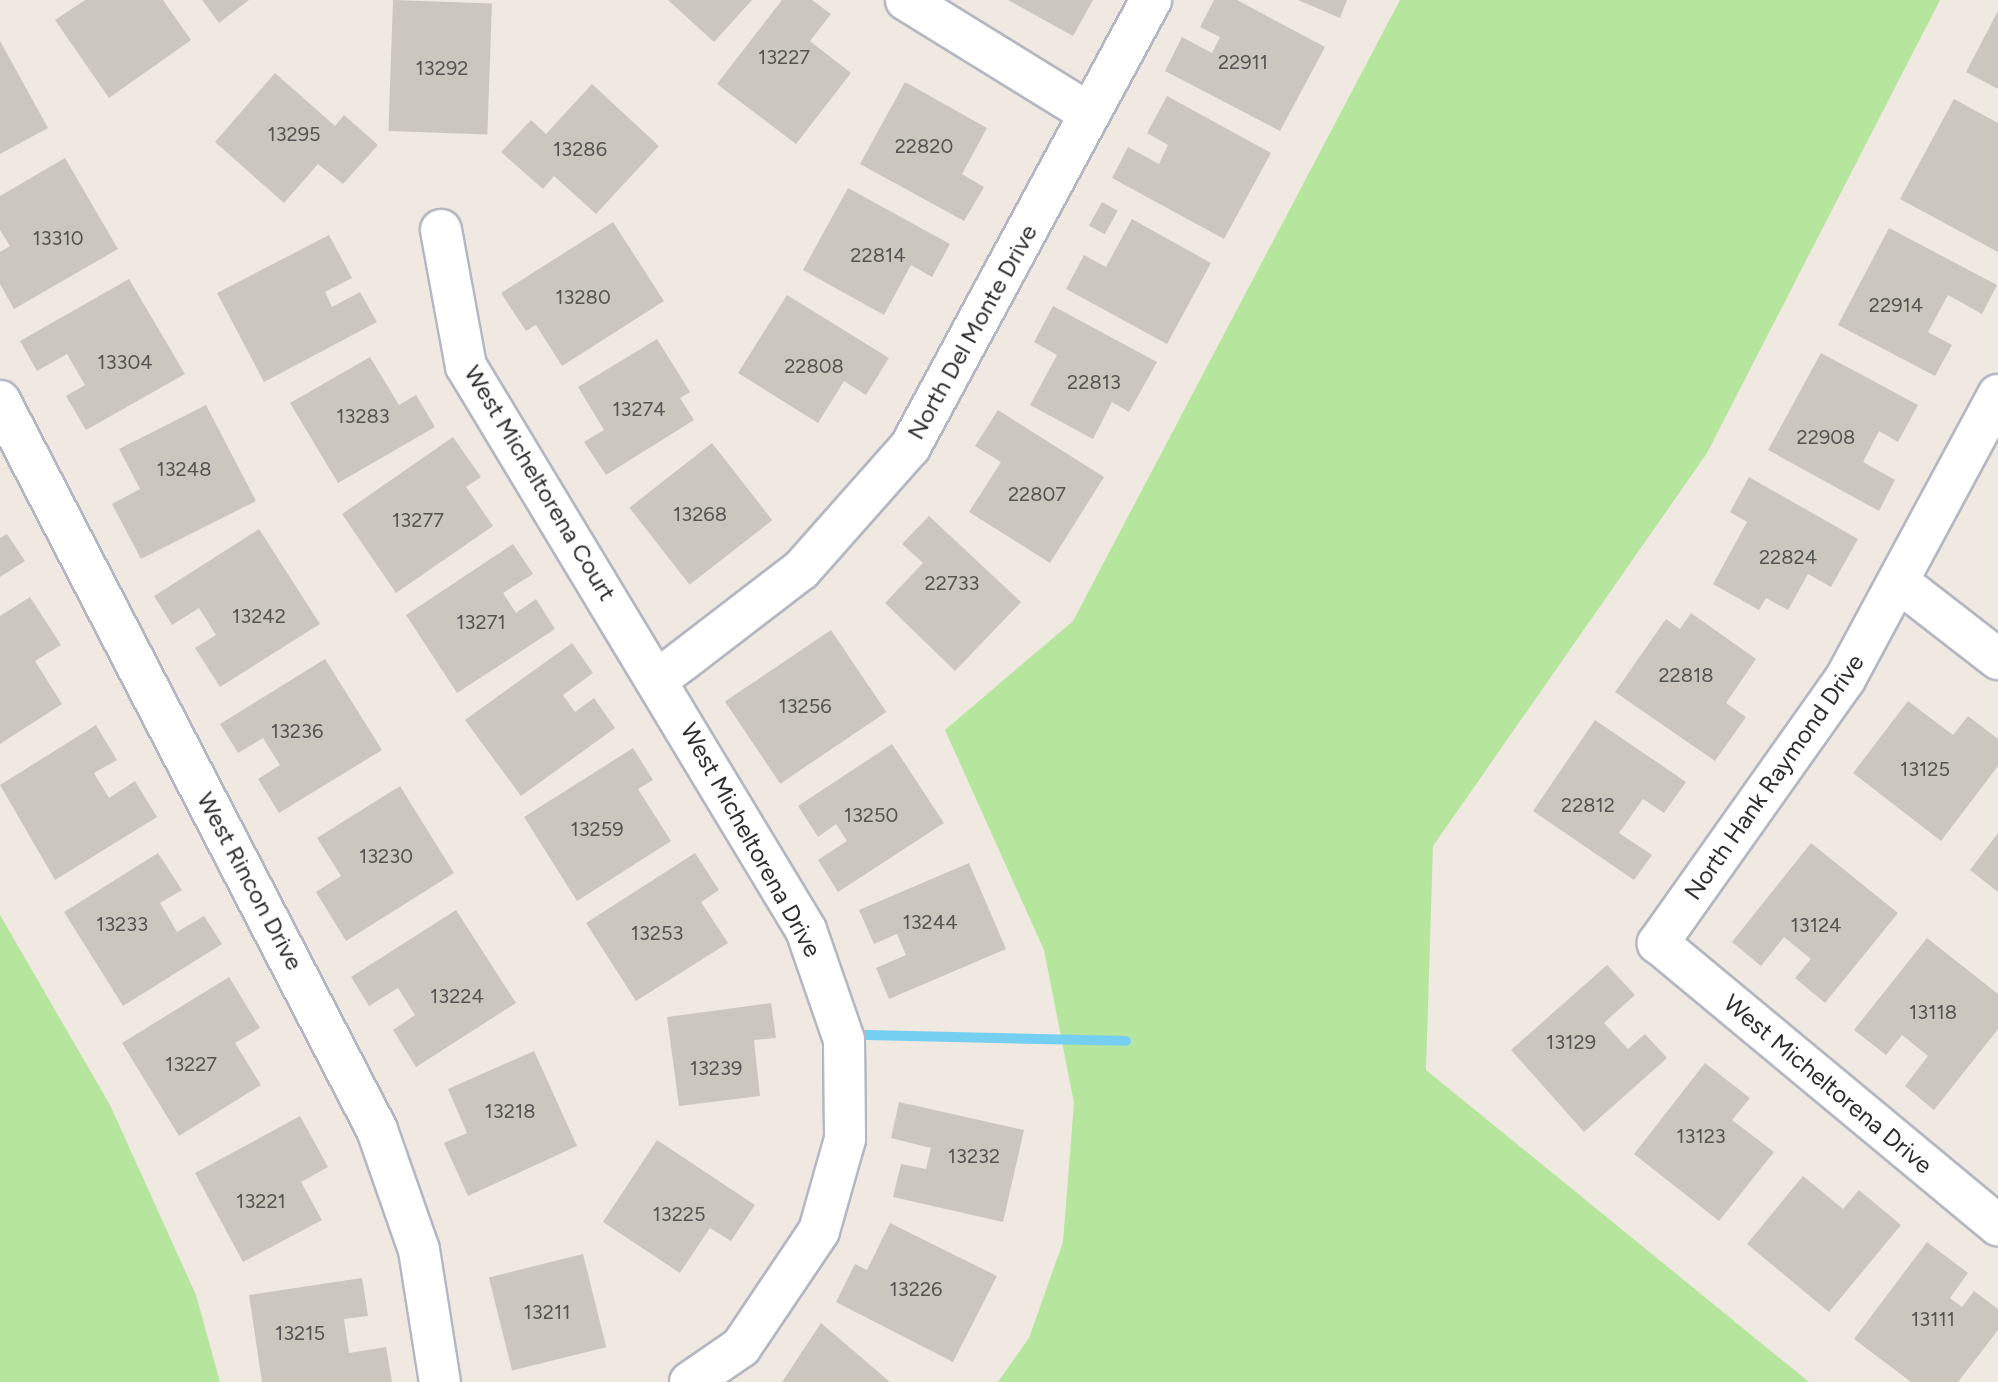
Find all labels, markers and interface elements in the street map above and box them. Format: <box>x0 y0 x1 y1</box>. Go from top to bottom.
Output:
house number: 13227 <box>758 45 810 69</box>
house number: 22911 <box>1218 50 1268 74</box>
house number: 13292 <box>416 56 468 80</box>
house number: 13295 <box>267 122 321 146</box>
house number: 22820 <box>895 134 953 158</box>
house number: 13286 <box>553 137 607 161</box>
street label: North Del Monte Drive <box>901 220 1043 444</box>
house number: 13310 <box>32 226 84 250</box>
house number: 22814 <box>850 243 906 267</box>
house number: 13280 <box>555 285 611 309</box>
house number: 22914 <box>1869 293 1923 317</box>
house number: 13304 <box>97 350 153 374</box>
house number: 22808 <box>784 354 844 378</box>
street label: West Micheltorena Court <box>458 360 622 606</box>
house number: 22813 <box>1067 370 1121 394</box>
house number: 13274 <box>612 397 666 421</box>
house number: 13283 <box>336 404 390 428</box>
house number: 22908 <box>1797 425 1855 449</box>
house number: 13248 <box>156 457 212 481</box>
house number: 22807 <box>1008 482 1066 506</box>
house number: 13268 <box>673 502 727 526</box>
house number: 13277 <box>392 508 444 532</box>
house number: 22824 <box>1759 545 1817 569</box>
house number: 22733 <box>925 571 979 595</box>
house number: 13242 <box>232 604 286 628</box>
house number: 13271 <box>456 610 506 634</box>
street label: North Hank Raymond Drive <box>1678 649 1870 905</box>
house number: 22818 <box>1658 663 1714 687</box>
house number: 13256 <box>778 694 832 718</box>
street label: West Micheltorena Drive <box>675 718 827 962</box>
house number: 13236 <box>271 719 323 743</box>
house number: 13125 <box>1900 757 1950 781</box>
street label: West Rincon Drive <box>191 787 309 975</box>
house number: 22812 <box>1561 793 1615 817</box>
house number: 13250 <box>844 803 898 827</box>
house number: 13259 <box>570 817 624 841</box>
house number: 13230 <box>359 844 413 868</box>
house number: 13244 <box>902 910 958 934</box>
house number: 13233 <box>96 912 148 936</box>
house number: 13124 <box>1791 913 1841 937</box>
house number: 13253 <box>631 921 683 945</box>
house number: 13224 <box>430 984 484 1008</box>
street label: West Micheltorena Drive <box>1718 988 1938 1180</box>
house number: 13118 <box>1909 1000 1957 1024</box>
house number: 13129 <box>1546 1030 1596 1054</box>
house number: 13227 <box>165 1052 217 1076</box>
house number: 13239 <box>690 1056 742 1080</box>
house number: 13218 <box>485 1099 535 1123</box>
house number: 13123 <box>1676 1124 1726 1148</box>
house number: 13232 <box>948 1144 1000 1168</box>
house number: 13221 <box>236 1189 286 1213</box>
house number: 13225 <box>653 1202 705 1226</box>
house number: 13226 <box>890 1277 942 1301</box>
house number: 13211 <box>524 1300 570 1324</box>
house number: 13111 <box>1911 1307 1955 1331</box>
house number: 13215 <box>275 1321 325 1345</box>

